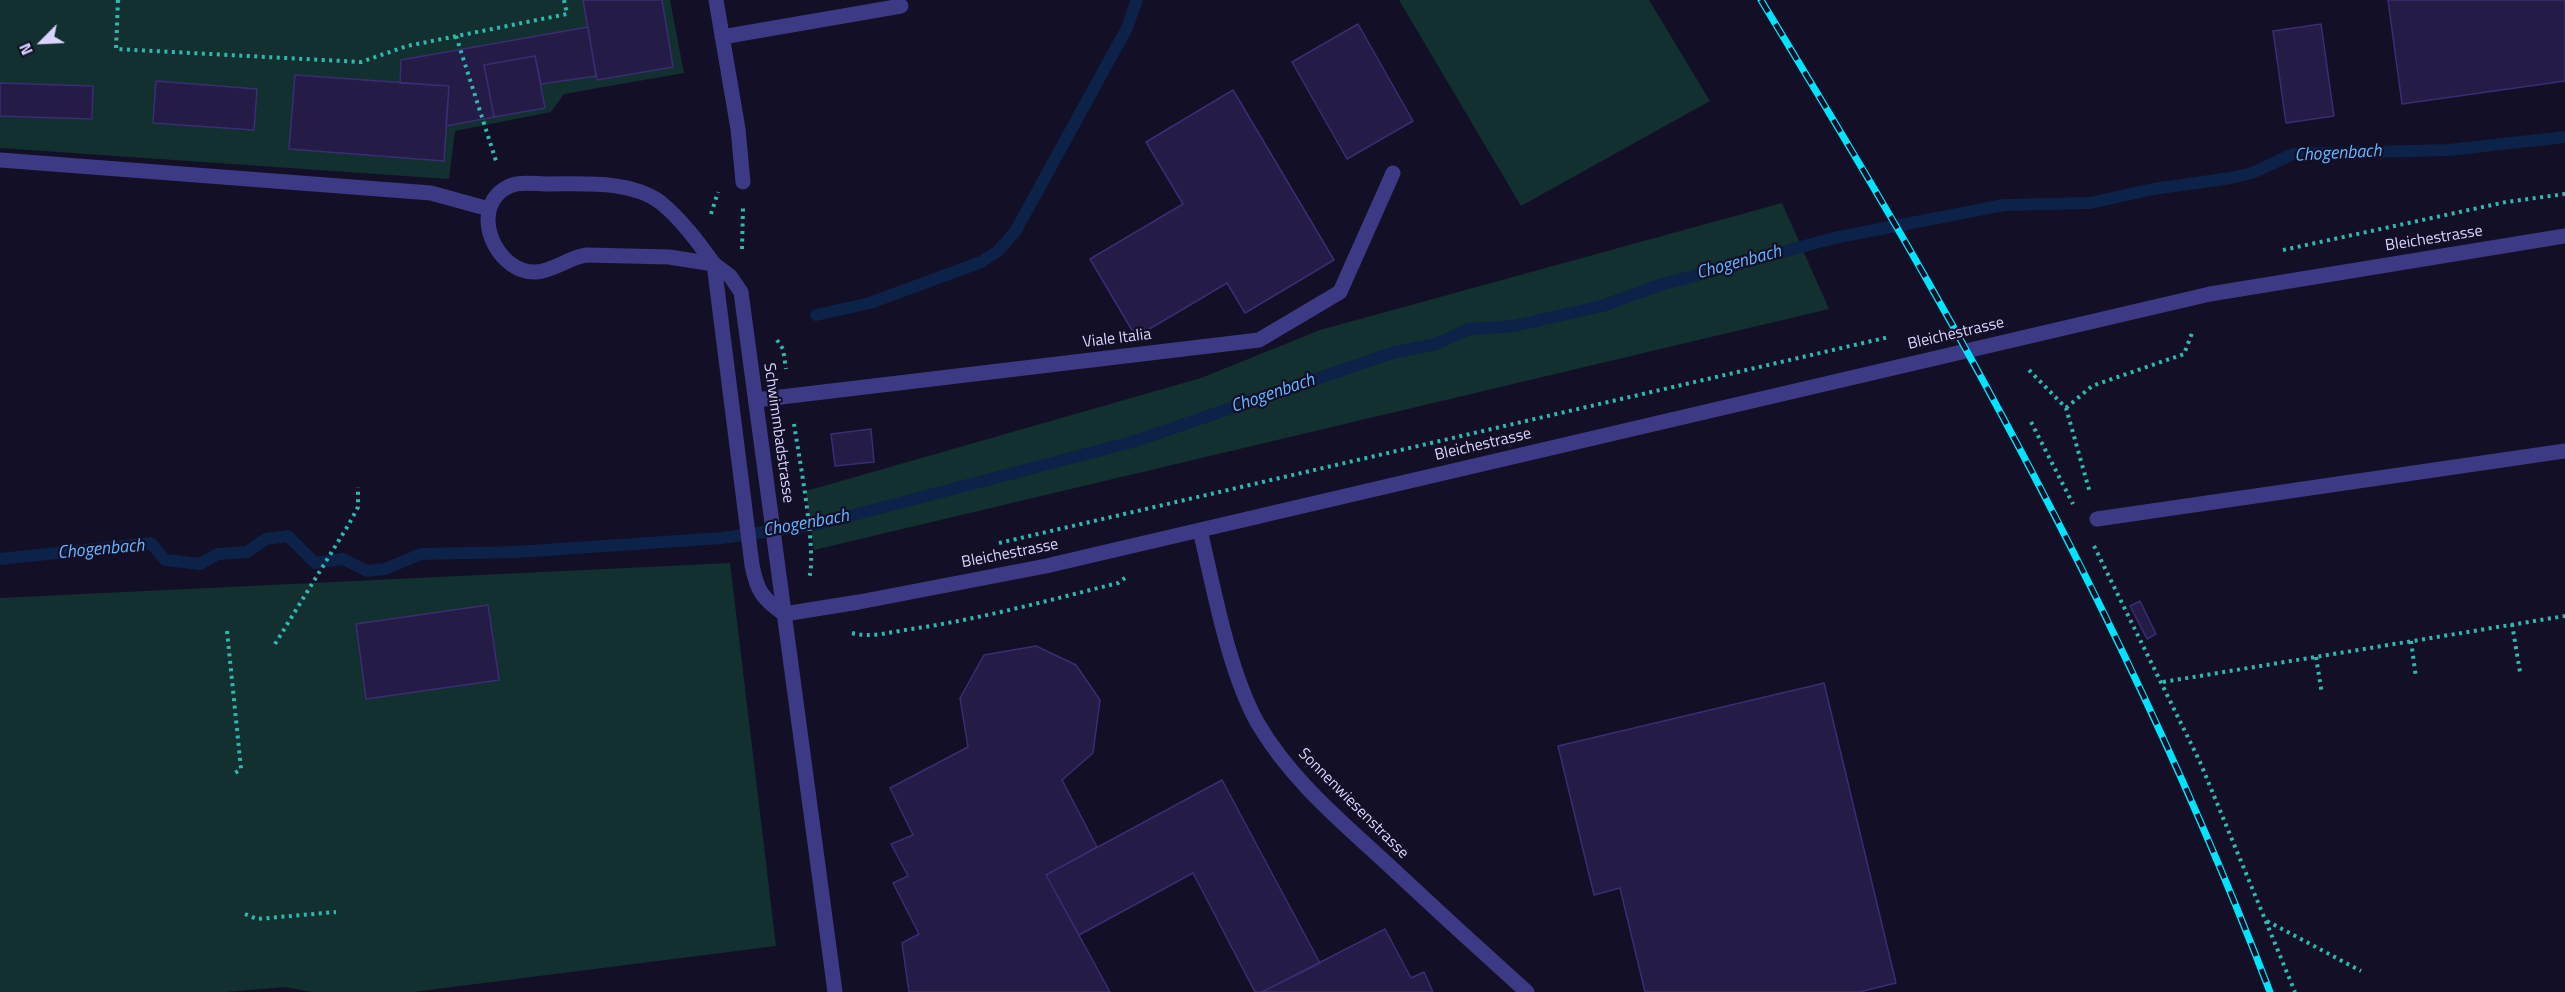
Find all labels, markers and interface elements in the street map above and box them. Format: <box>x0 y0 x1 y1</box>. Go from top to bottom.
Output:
north arrow <box>12 12 72 72</box>
text: N <box>12 39 39 59</box>
water label: Chogenbach <box>2294 141 2382 167</box>
street label: Bleichestrasse <box>2384 222 2484 256</box>
water label: Chogenbach <box>1694 241 1784 285</box>
street label: Bleichestrasse <box>1906 314 2006 354</box>
street label: Viale Italia <box>1082 325 1152 353</box>
street label: Schwimmbadstrasse <box>759 362 797 504</box>
water label: Chogenbach <box>1228 370 1318 418</box>
street label: Bleichestrasse <box>1433 425 1533 465</box>
water label: Chogenbach <box>761 506 851 542</box>
water label: Chogenbach <box>57 535 145 565</box>
street label: Bleichestrasse <box>960 535 1060 573</box>
street label: Sonnenwiesenstrasse <box>1294 745 1412 863</box>

